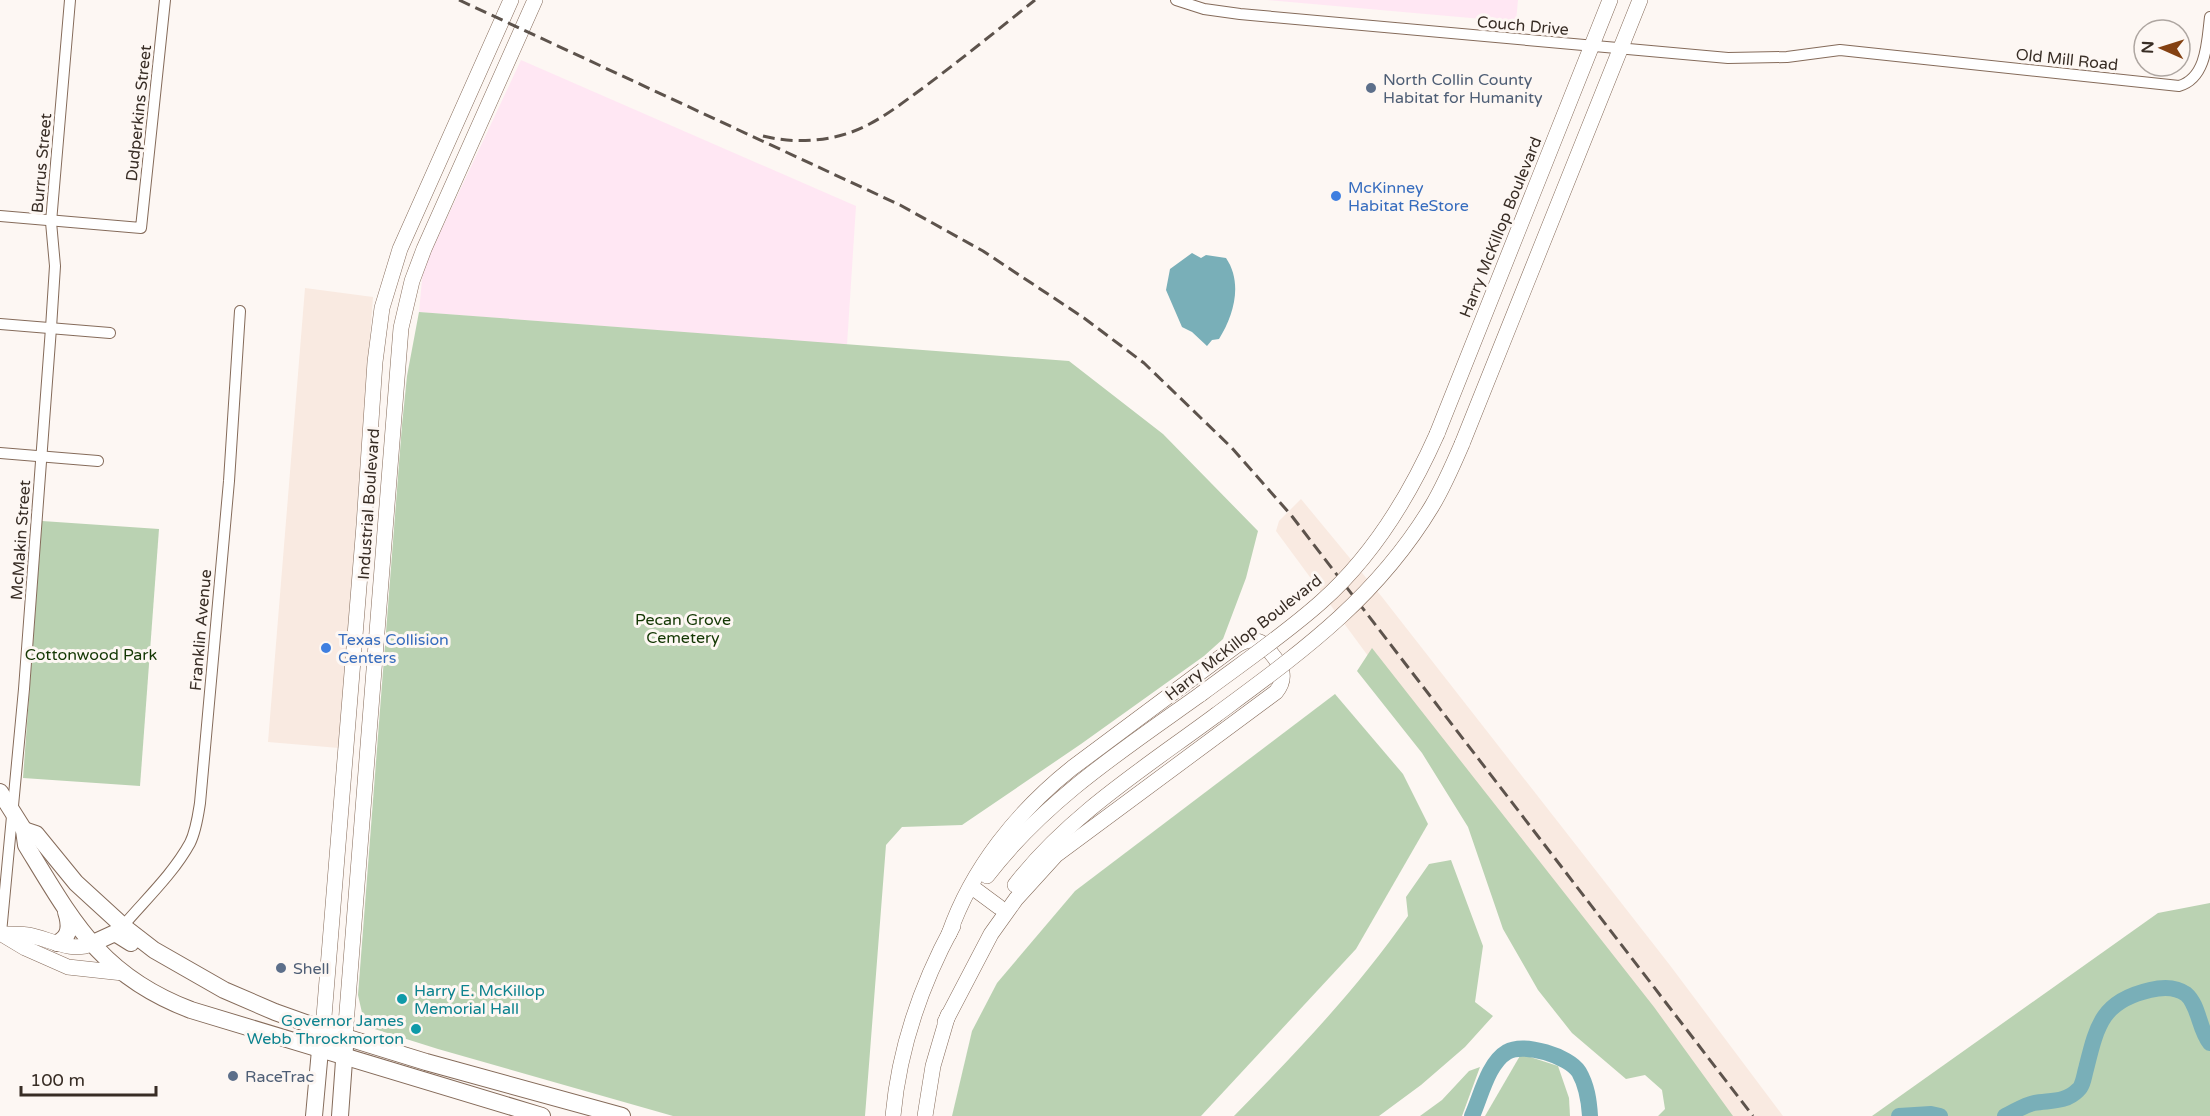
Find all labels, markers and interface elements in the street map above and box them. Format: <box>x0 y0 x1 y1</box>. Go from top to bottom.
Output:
street label: Couch Drive <box>1476 12 1570 40</box>
north arrow <box>2132 18 2192 78</box>
text: N <box>2138 40 2158 54</box>
street label: Dudperkins Street <box>122 44 156 182</box>
street label: Old Mill Road <box>2015 45 2119 75</box>
place label: North Collin County Habitat for Humanity <box>1383 70 1543 108</box>
marker: North Collin County Habitat for Humanity <box>1364 81 1378 95</box>
street label: Burrus Street <box>28 112 56 214</box>
street label: Harry McKillop Boulevard <box>1455 134 1546 321</box>
place label: McKinney Habitat ReStore <box>1348 178 1469 216</box>
marker: McKinney Habitat ReStore <box>1329 189 1343 203</box>
street label: Industrial Boulevard <box>354 428 384 580</box>
street label: McMakin Street <box>7 479 35 601</box>
street label: Franklin Avenue <box>186 568 216 692</box>
street label: Harry McKillop Boulevard <box>1161 570 1326 705</box>
park label: Pecan Grove Cemetery <box>635 610 731 648</box>
place label: Texas Collision Centers <box>338 630 449 668</box>
marker: Texas Collision Centers <box>319 641 333 655</box>
park label: Cottonwood Park <box>25 645 157 665</box>
place label: Shell <box>293 959 330 979</box>
marker: Shell <box>274 961 288 975</box>
place label: Harry E. McKillop Memorial Hall <box>414 981 545 1019</box>
marker: Harry E. McKillop Memorial Hall <box>395 992 409 1006</box>
place label: Governor James Webb Throckmorton <box>247 1011 404 1049</box>
marker: Governor James Webb Throckmorton <box>409 1022 423 1036</box>
scale bar <box>21 1059 156 1097</box>
place label: RaceTrac <box>245 1067 314 1087</box>
text: 100 m <box>30 1069 85 1091</box>
marker: RaceTrac <box>226 1069 240 1083</box>

